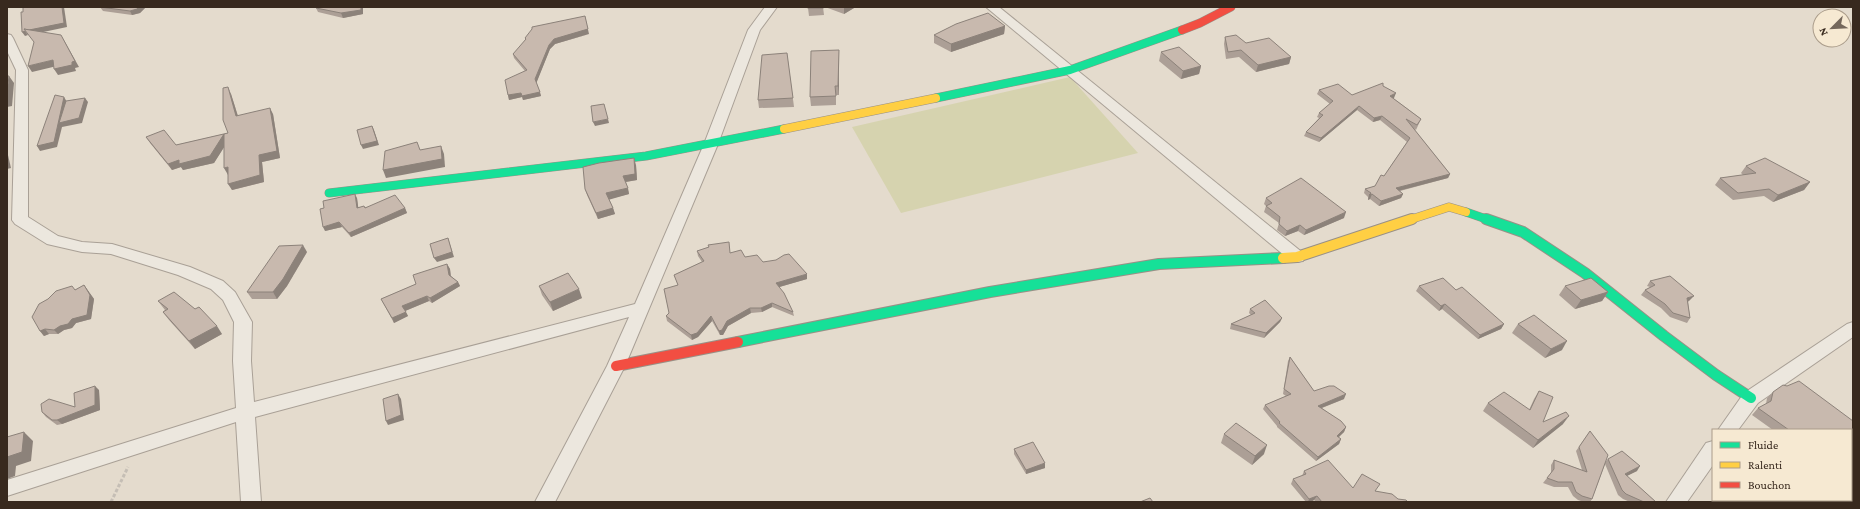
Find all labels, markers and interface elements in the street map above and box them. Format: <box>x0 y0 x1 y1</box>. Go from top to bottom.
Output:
north arrow <box>1812 8 1852 48</box>
text: N <box>1816 26 1830 38</box>
legend <box>1712 429 1852 501</box>
text: Fluide <box>1748 438 1778 452</box>
text: Ralenti <box>1748 458 1782 472</box>
text: Bouchon <box>1748 478 1791 492</box>

